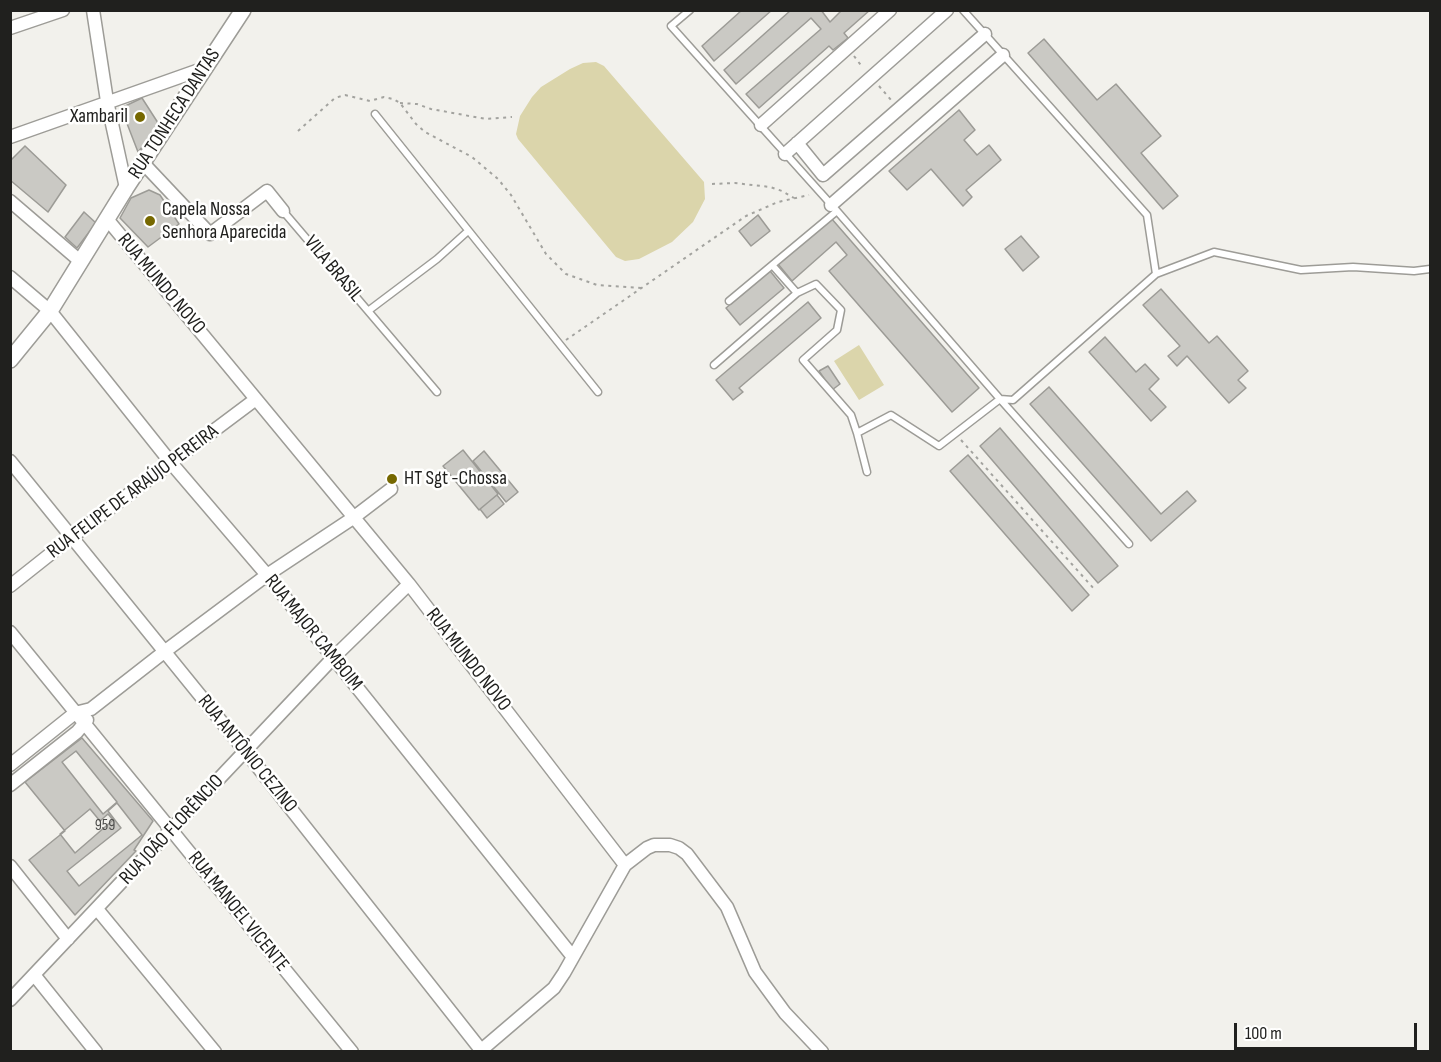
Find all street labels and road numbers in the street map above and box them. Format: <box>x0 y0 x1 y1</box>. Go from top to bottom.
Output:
street label: RUA TONHECA DANTAS <box>124 44 226 184</box>
street label: RUA MUNDO NOVO <box>112 229 210 339</box>
street label: VILA BRASIL <box>298 231 368 307</box>
street label: RUA FELIPE DE ARAÚJO PEREIRA <box>43 420 223 564</box>
street label: RUA MAJOR CAMBOIM <box>259 570 367 696</box>
street label: RUA MUNDO NOVO <box>420 604 516 716</box>
street label: RUA ANTÔNIO CEZINO <box>192 690 302 818</box>
street label: RUA JOÃO FLORÊNCIO <box>115 770 229 890</box>
street label: RUA MANOEL VICENTE <box>182 847 294 977</box>

